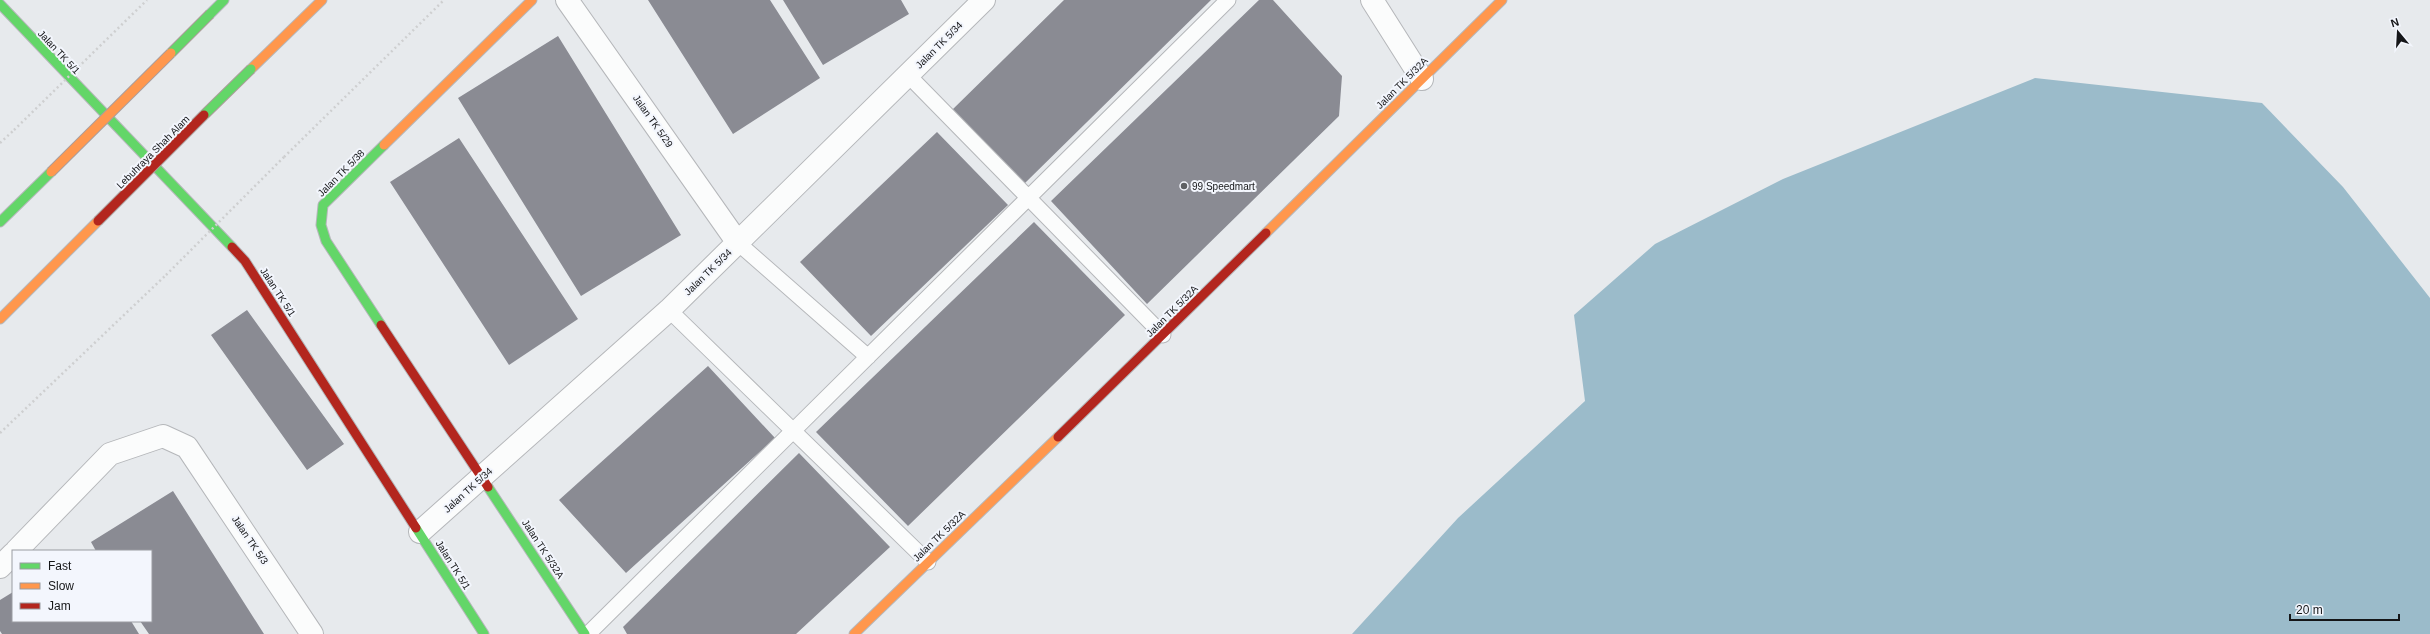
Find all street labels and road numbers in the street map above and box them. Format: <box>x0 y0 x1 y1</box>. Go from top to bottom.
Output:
street label: Jalan TK 5/34 <box>913 19 965 71</box>
street label: Jalan TK 5/1 <box>36 28 82 77</box>
street label: Jalan TK 5/32A <box>1374 55 1430 111</box>
street label: Jalan TK 5/29 <box>631 93 675 150</box>
street label: Lebuhraya Shah Alam <box>114 113 192 191</box>
street label: Jalan TK 5/38 <box>315 147 367 199</box>
street label: Jalan TK 5/34 <box>682 246 734 297</box>
street label: Jalan TK 5/1 <box>258 266 298 319</box>
street label: Jalan TK 5/32A <box>1144 283 1200 339</box>
street label: Jalan TK 5/34 <box>441 465 495 515</box>
street label: Jalan TK 5/32A <box>911 508 968 564</box>
street label: Jalan TK 5/3 <box>230 514 270 567</box>
street label: Jalan TK 5/32A <box>520 517 566 581</box>
street label: Jalan TK 5/1 <box>434 538 473 592</box>

